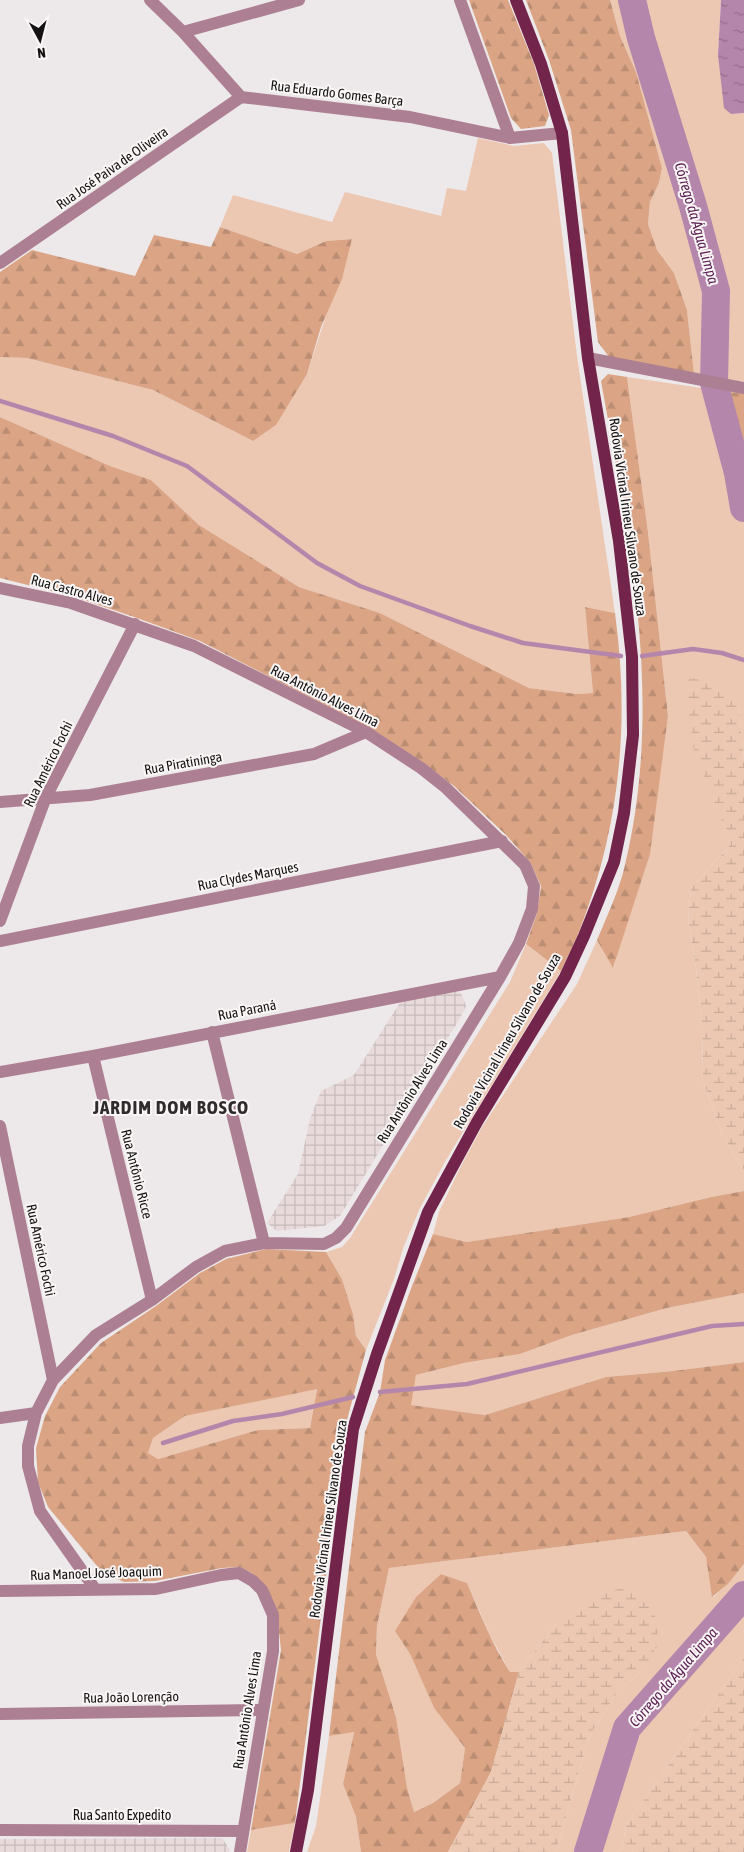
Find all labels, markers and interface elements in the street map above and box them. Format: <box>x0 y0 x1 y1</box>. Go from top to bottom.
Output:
north arrow <box>15 15 65 65</box>
text: N <box>37 44 47 61</box>
street label: Rua Eduardo Gomes Barça <box>270 77 404 109</box>
street label: Rua José Paiva de Oliveira <box>53 123 171 213</box>
water label: Córrego da Água Limpa <box>672 160 722 286</box>
street label: Rodovia Vicinal Irineu Silvano de Souza <box>606 417 650 617</box>
street label: Rua Castro Alves <box>29 571 115 609</box>
street label: Rua Antônio Alves Lima <box>268 662 382 730</box>
street label: Rua Américo Fochi <box>20 718 76 810</box>
street label: Rua Piratininga <box>143 748 223 778</box>
street label: Rua Clydes Marques <box>196 858 300 894</box>
street label: Rodovia Vicinal Irineu Silvano de Souza <box>450 950 564 1132</box>
street label: Rua Paraná <box>217 997 277 1023</box>
street label: Rua Antônio Alves Lima <box>374 1036 450 1146</box>
district label: JARDIM DOM BOSCO <box>92 1096 249 1118</box>
street label: Rua Antônio Ricce <box>118 1128 156 1220</box>
street label: Rua Américo Fochi <box>23 1203 59 1297</box>
street label: Rodovia Vicinal Irineu Silvano de Souza <box>306 1419 350 1619</box>
street label: Rua Manoel José Joaquim <box>30 1563 162 1583</box>
water label: Córrego da Água Limpa <box>625 1624 721 1730</box>
street label: Rua Antônio Alves Lima <box>230 1650 264 1770</box>
street label: Rua João Lorenção <box>83 1688 179 1706</box>
street label: Rua Santo Expedito <box>73 1807 171 1823</box>

